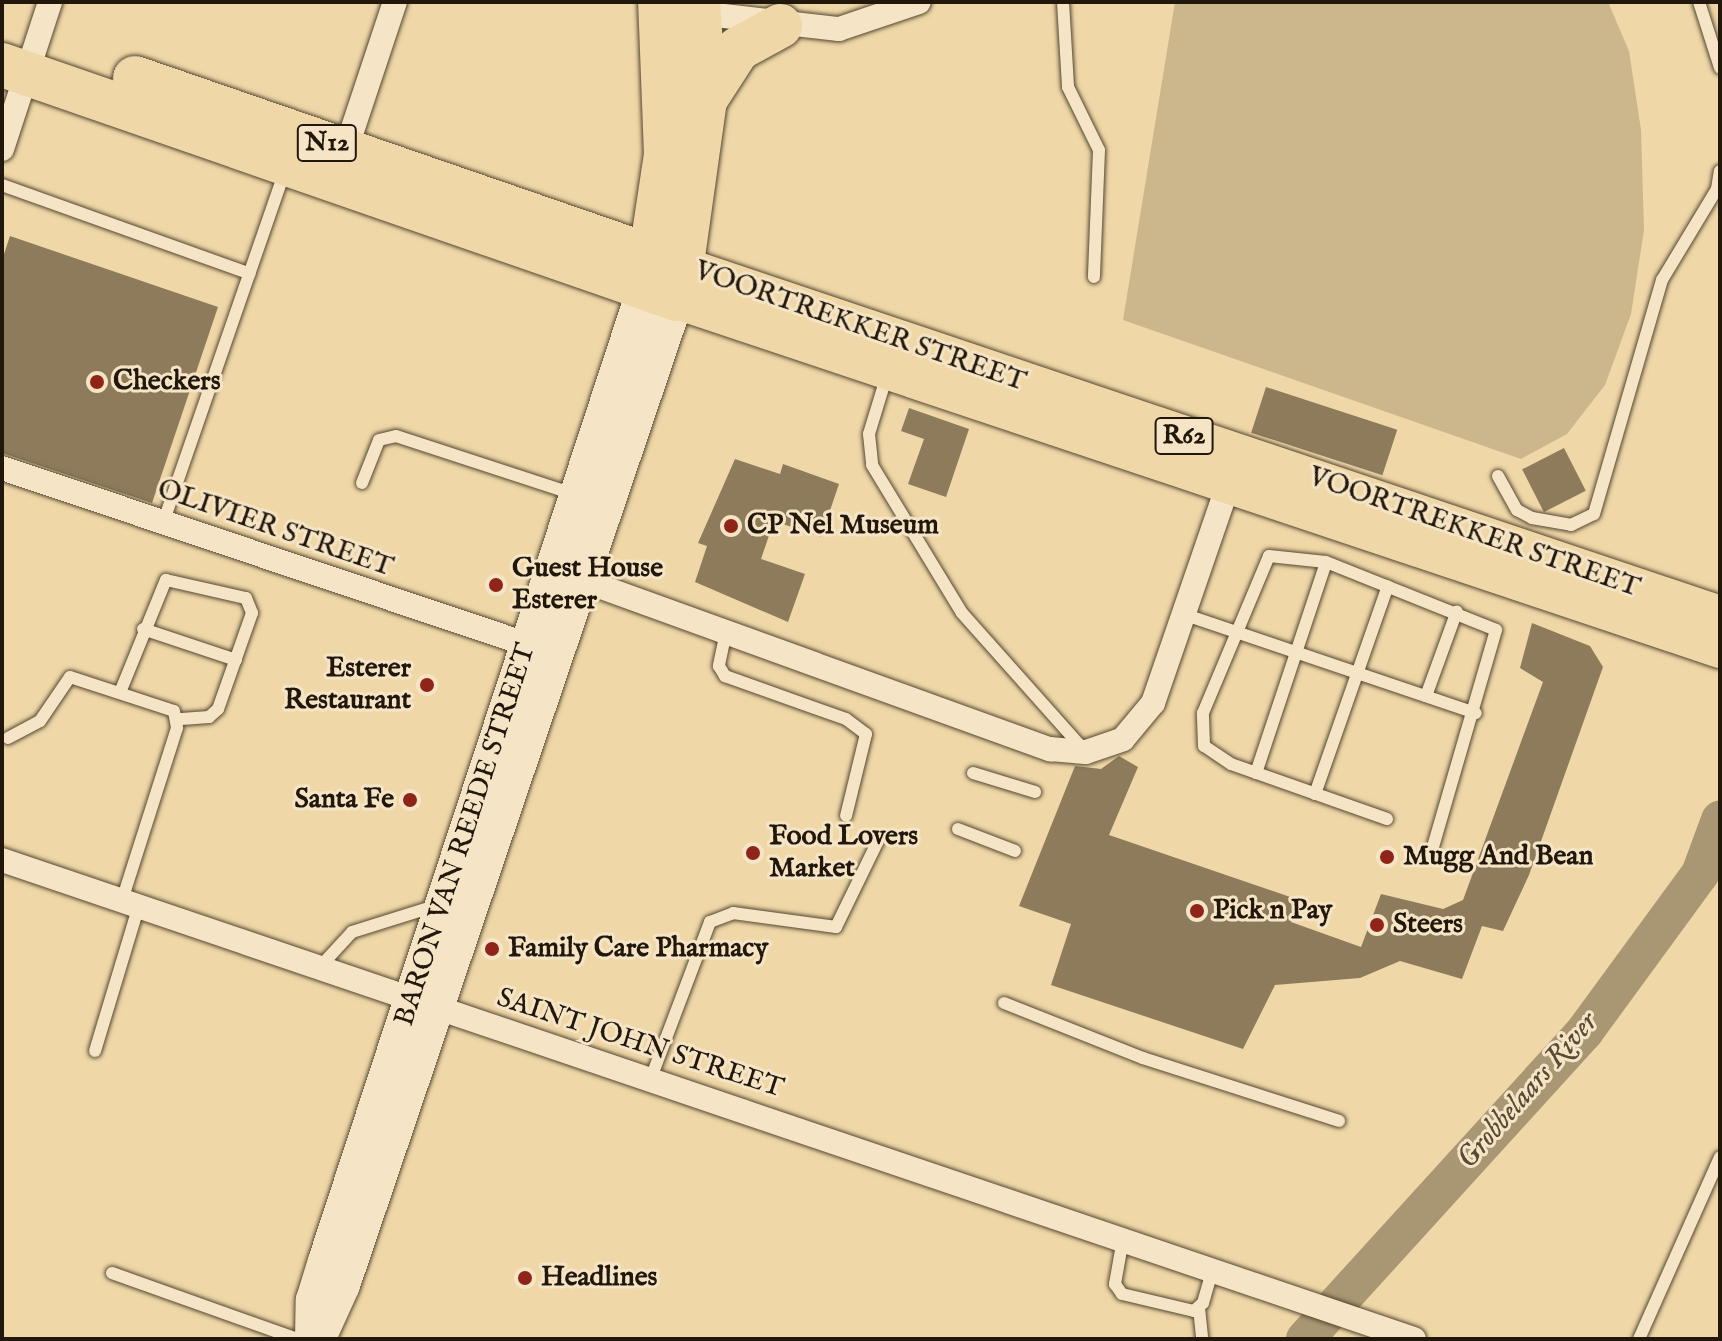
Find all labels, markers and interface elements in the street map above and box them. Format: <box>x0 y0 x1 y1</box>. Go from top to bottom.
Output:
road number: N12 <box>295 121 359 165</box>
street label: VOORTREKKER STREET <box>690 254 1030 400</box>
place label: Checkers <box>113 365 220 399</box>
marker: Checkers <box>88 373 106 391</box>
road number: R62 <box>1154 414 1214 458</box>
street label: VOORTREKKER STREET <box>1304 460 1644 606</box>
street label: OLIVIER STREET <box>153 473 397 585</box>
place label: CP Nel Museum <box>747 509 939 543</box>
marker: CP Nel Museum <box>722 517 740 535</box>
place label: Guest House Esterer <box>512 552 663 618</box>
marker: Guest House Esterer <box>487 576 505 594</box>
street label: BARON VAN REEDE STREET <box>388 639 544 1031</box>
place label: Esterer Restaurant <box>284 652 411 718</box>
marker: Esterer Restaurant <box>418 676 436 694</box>
place label: Santa Fe <box>294 783 394 817</box>
marker: Santa Fe <box>401 791 419 809</box>
place label: Food Lovers Market <box>769 820 918 886</box>
place label: Mugg And Bean <box>1403 840 1593 874</box>
marker: Food Lovers Market <box>744 844 762 862</box>
marker: Mugg And Bean <box>1378 848 1396 866</box>
place label: Pick n Pay <box>1213 894 1332 928</box>
marker: Pick n Pay <box>1188 902 1206 920</box>
place label: Steers <box>1393 908 1463 942</box>
marker: Steers <box>1368 916 1386 934</box>
place label: Family Care Pharmacy <box>508 932 768 966</box>
marker: Family Care Pharmacy <box>483 940 501 958</box>
street label: SAINT JOHN STREET <box>492 982 788 1106</box>
water label: Grobbelaars River <box>1450 1005 1606 1177</box>
place label: Headlines <box>541 1261 657 1295</box>
marker: Headlines <box>516 1269 534 1287</box>

